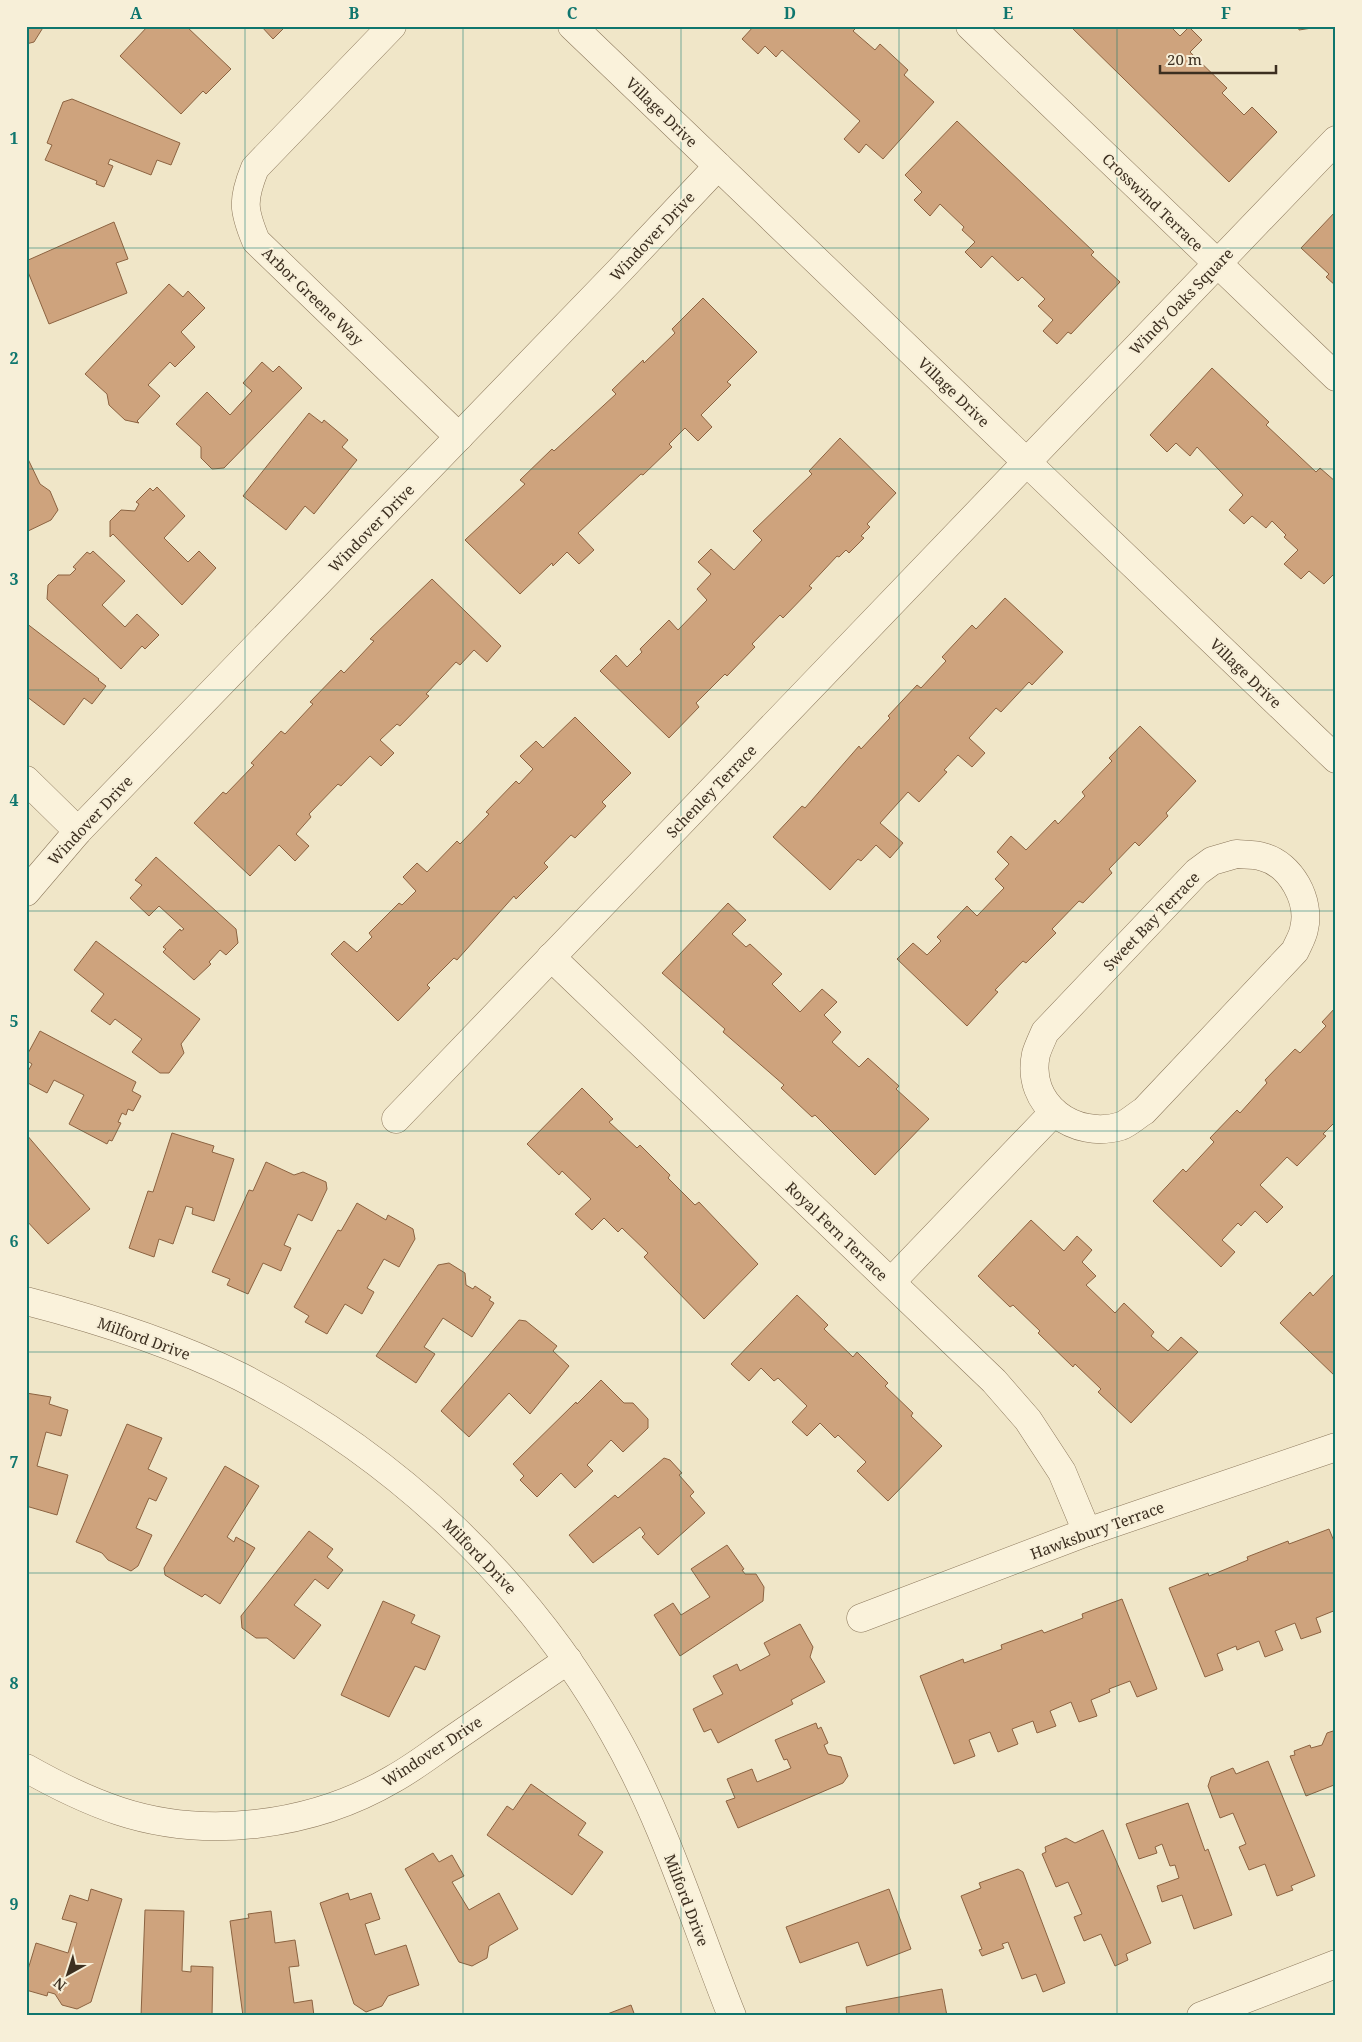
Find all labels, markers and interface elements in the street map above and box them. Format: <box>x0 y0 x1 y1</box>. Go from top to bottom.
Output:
text: A <box>130 2 143 24</box>
text: B <box>349 2 360 24</box>
text: C <box>567 2 578 24</box>
text: D <box>784 2 796 24</box>
text: E <box>1003 2 1013 24</box>
text: F <box>1221 2 1231 24</box>
scale bar <box>1160 42 1276 74</box>
text: 20 m <box>1167 49 1202 69</box>
street label: Village Drive <box>622 73 702 151</box>
text: 1 <box>9 127 19 149</box>
street label: Crosswind Terrace <box>1098 149 1208 255</box>
street label: Windover Drive <box>605 187 699 285</box>
street label: Arbor Greene Way <box>258 243 368 350</box>
street label: Windy Oaks Square <box>1125 243 1237 359</box>
text: 2 <box>9 347 19 369</box>
street label: Village Drive <box>914 353 994 431</box>
street label: Windover Drive <box>324 480 418 576</box>
text: 3 <box>9 568 19 590</box>
street label: Village Drive <box>1206 634 1286 712</box>
street label: Schenley Terrace <box>661 740 761 842</box>
street label: Windover Drive <box>43 771 137 869</box>
text: 4 <box>9 789 19 811</box>
street label: Sweet Bay Terrace <box>1098 867 1204 975</box>
text: 5 <box>9 1010 19 1032</box>
street label: Royal Fern Terrace <box>782 1177 892 1285</box>
text: 6 <box>9 1230 19 1252</box>
street label: Milford Drive <box>95 1312 193 1364</box>
text: 7 <box>9 1451 19 1473</box>
street label: Hawksbury Terrace <box>1027 1496 1167 1564</box>
street label: Milford Drive <box>439 1514 521 1598</box>
text: 8 <box>9 1672 19 1694</box>
street label: Windover Drive <box>378 1711 486 1791</box>
street label: Milford Drive <box>660 1851 714 1949</box>
text: 9 <box>9 1893 19 1915</box>
north arrow <box>42 1950 92 2000</box>
text: N <box>49 1974 70 1995</box>

